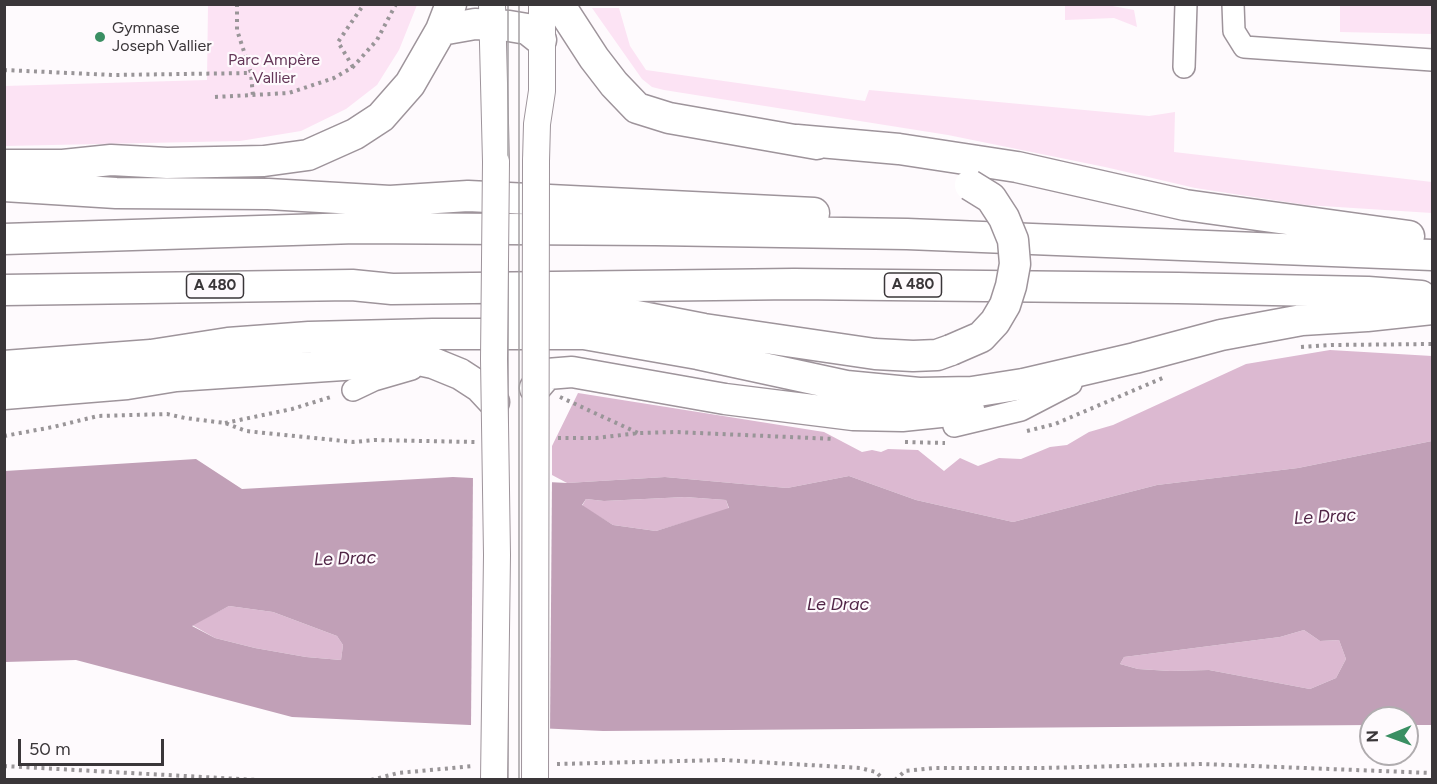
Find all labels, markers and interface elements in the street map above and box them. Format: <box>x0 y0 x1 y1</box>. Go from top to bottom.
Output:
place label: Gymnase Joseph Vallier <box>112 18 212 56</box>
marker: Gymnase Joseph Vallier <box>93 30 107 44</box>
park label: Parc Ampère Vallier <box>228 50 320 88</box>
road number: A 480 <box>884 273 942 297</box>
road number: A 480 <box>186 274 244 298</box>
water label: Le Drac <box>1293 505 1357 529</box>
water label: Le Drac <box>313 547 377 571</box>
water label: Le Drac <box>807 594 869 616</box>
north arrow <box>1359 706 1419 766</box>
scale bar <box>21 727 166 765</box>
text: N <box>1363 730 1382 743</box>
text: 50 m <box>29 738 71 760</box>

